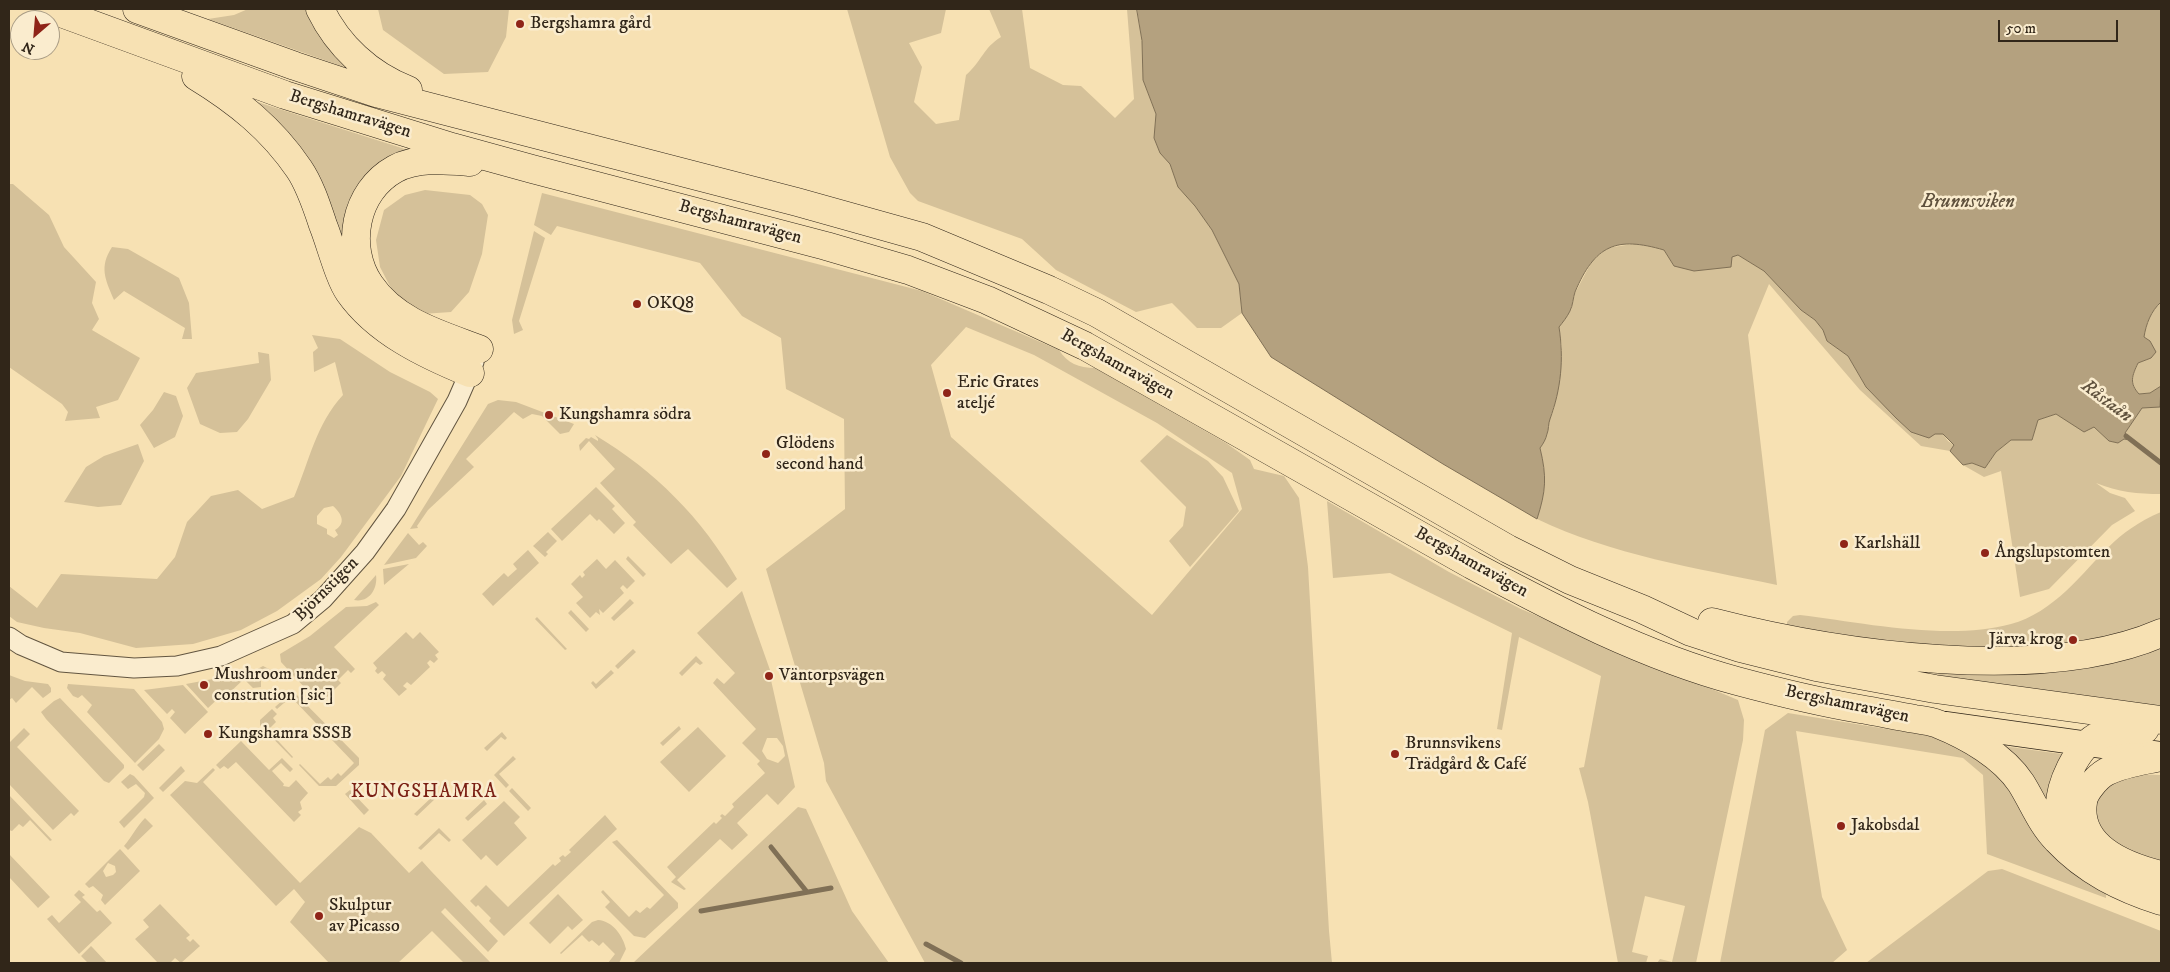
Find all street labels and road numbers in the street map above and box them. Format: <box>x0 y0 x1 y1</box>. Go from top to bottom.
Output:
street label: Bergshamravägen <box>286 86 414 144</box>
street label: Bergshamravägen <box>676 196 804 250</box>
street label: Bergshamravägen <box>1056 325 1178 405</box>
street label: Bergshamravägen <box>1410 523 1532 603</box>
street label: Björnstigen <box>290 553 364 627</box>
street label: Bergshamravägen <box>1783 681 1911 729</box>

